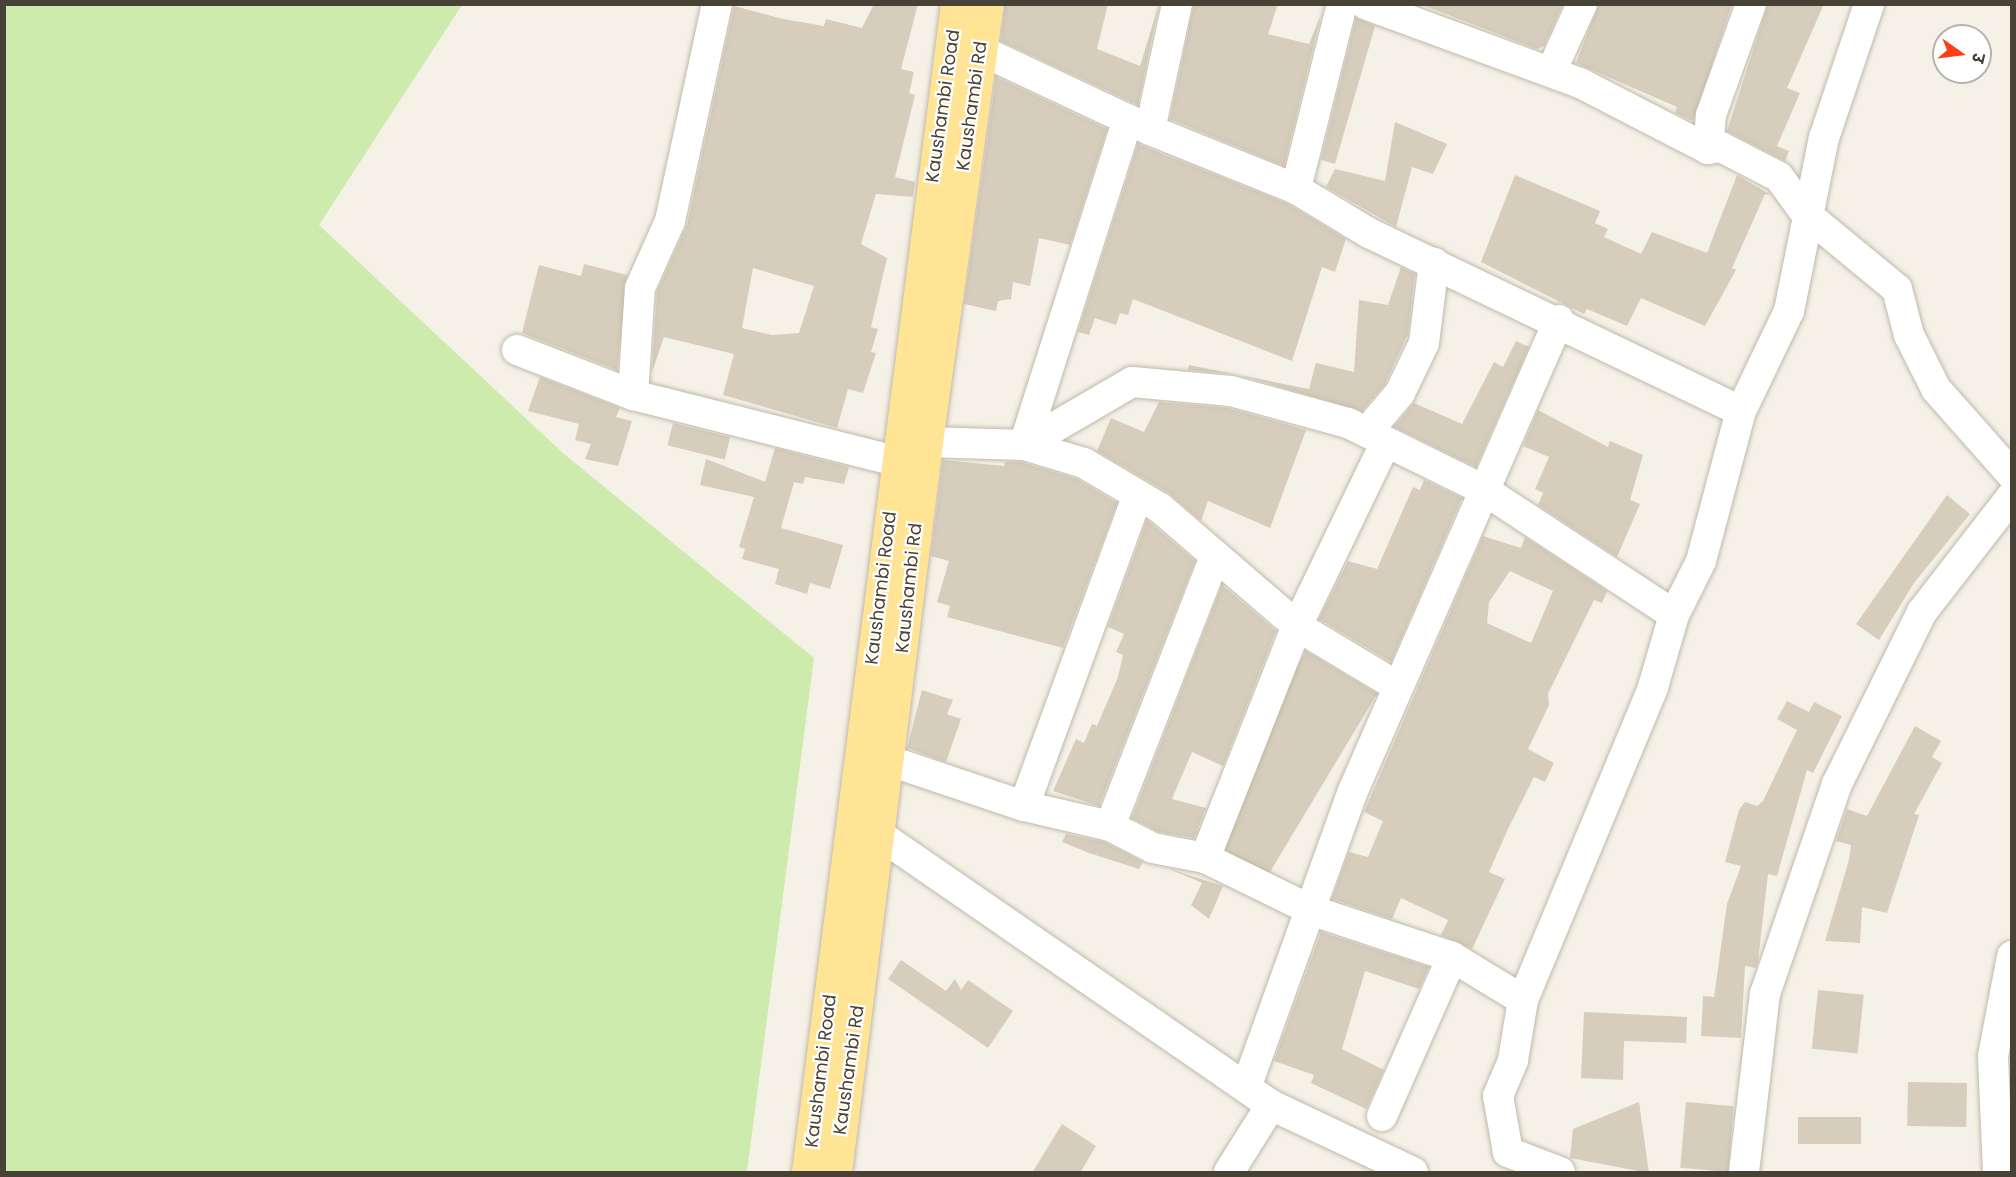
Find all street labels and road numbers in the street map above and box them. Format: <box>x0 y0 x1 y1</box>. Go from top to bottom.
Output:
street label: Kaushambi Road <box>922 28 964 184</box>
street label: Kaushambi Rd <box>952 40 992 172</box>
street label: Kaushambi Road <box>861 510 901 666</box>
street label: Kaushambi Rd <box>891 522 927 654</box>
street label: Kaushambi Road <box>801 993 841 1149</box>
street label: Kaushambi Rd <box>829 1004 869 1136</box>

